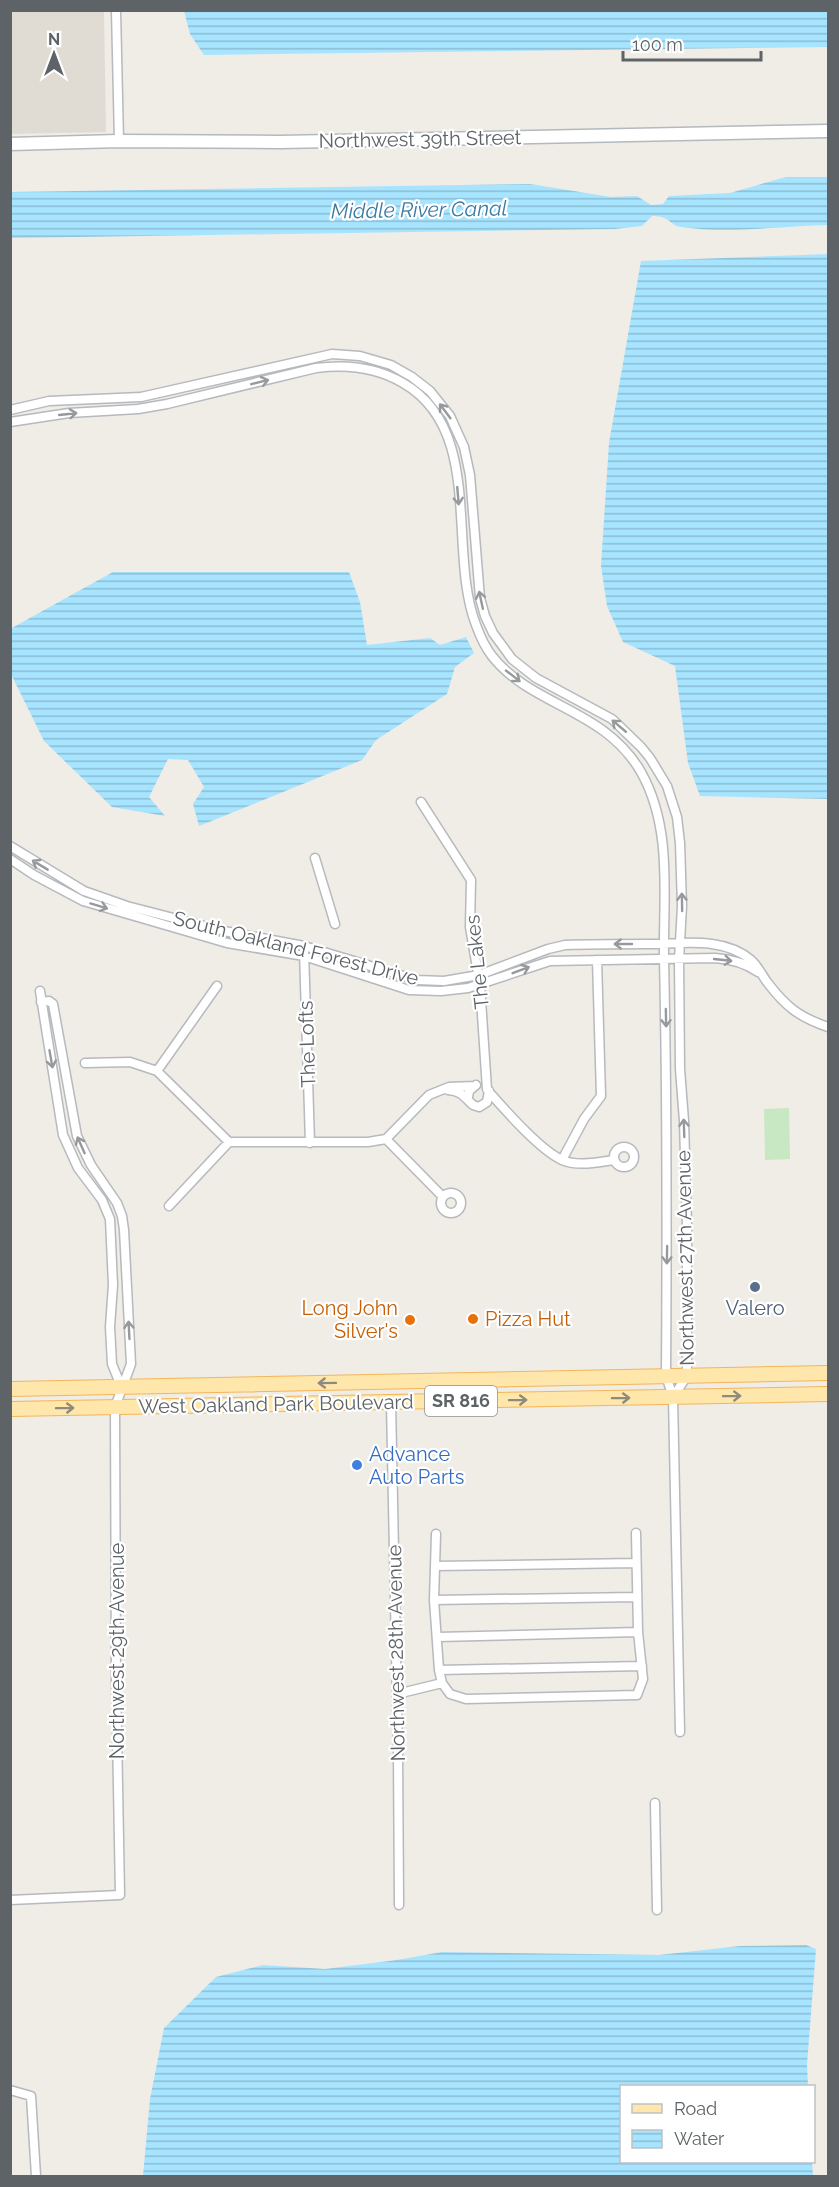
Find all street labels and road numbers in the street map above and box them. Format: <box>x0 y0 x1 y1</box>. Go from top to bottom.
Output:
street label: Northwest 39th Street <box>318 125 522 153</box>
street label: South Oakland Forest Drive <box>171 906 421 990</box>
street label: The Lakes <box>460 914 494 1010</box>
street label: The Lofts <box>293 1000 321 1088</box>
street label: Northwest 27th Avenue <box>671 1150 699 1366</box>
road number: SR 816 <box>425 1386 497 1416</box>
street label: West Oakland Park Boulevard <box>138 1390 414 1418</box>
street label: Northwest 29th Avenue <box>105 1542 129 1759</box>
street label: Northwest 28th Avenue <box>382 1544 410 1762</box>

